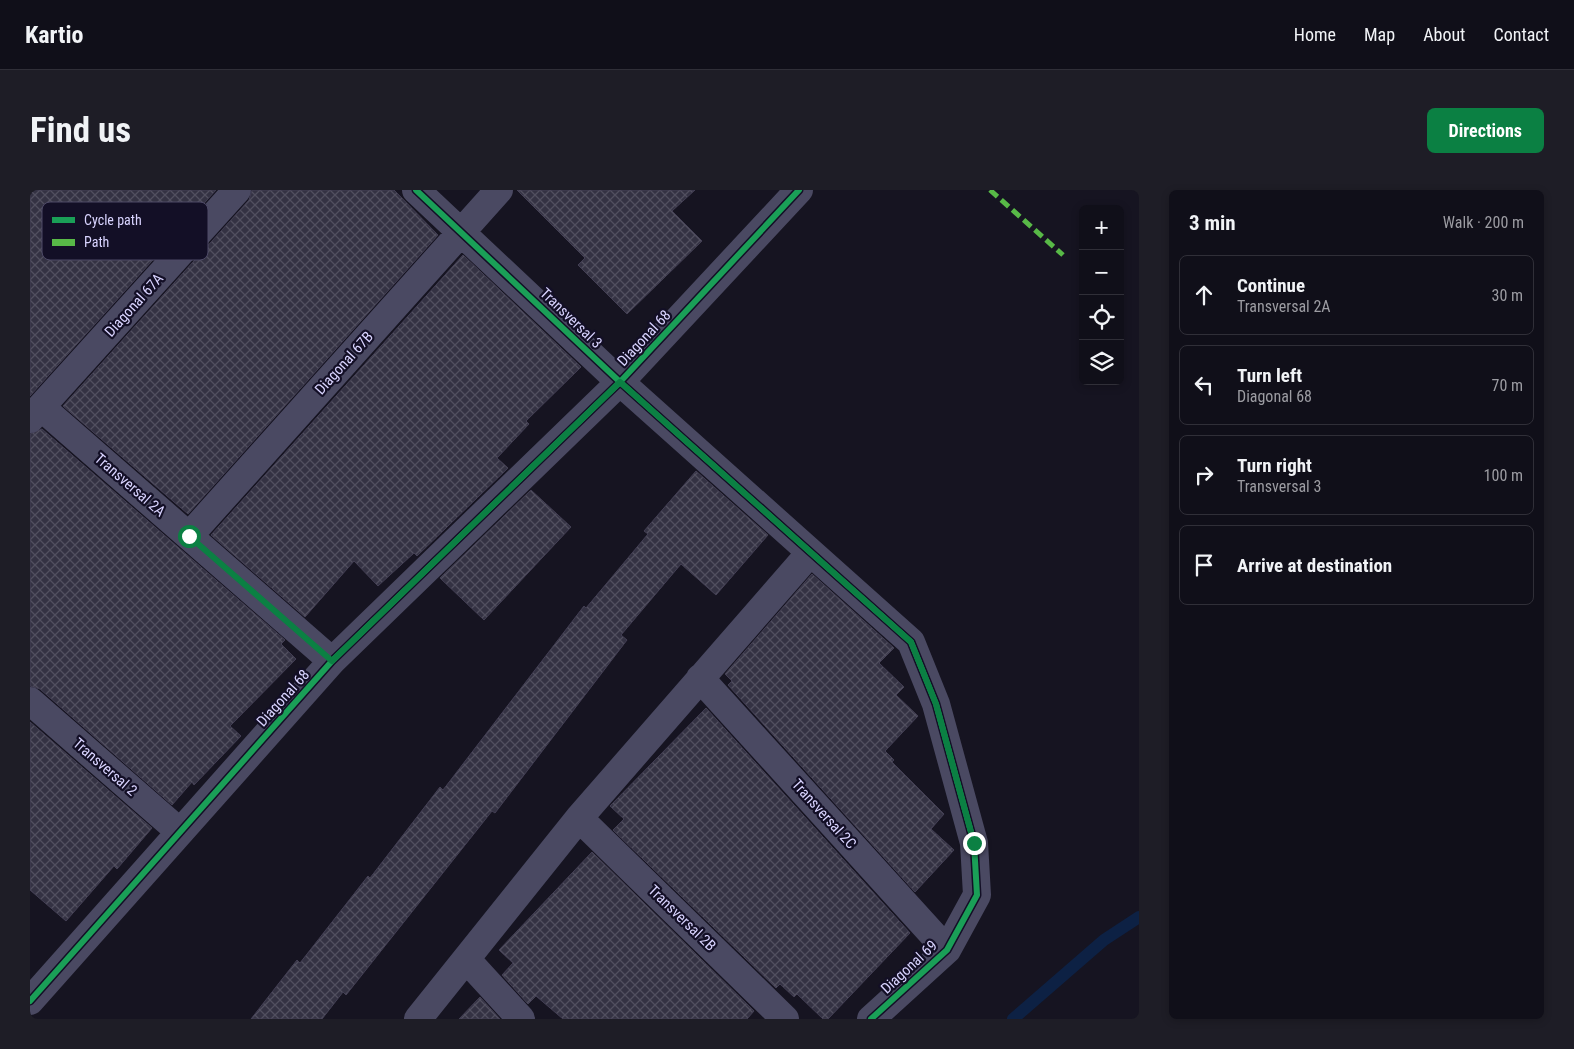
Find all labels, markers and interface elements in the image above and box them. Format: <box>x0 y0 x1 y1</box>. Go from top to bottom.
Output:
text: Kartio <box>25 21 83 49</box>
text: Home <box>1294 24 1336 45</box>
text: Map <box>1364 24 1395 45</box>
text: About <box>1423 24 1465 45</box>
text: Contact <box>1493 24 1549 45</box>
button: Directions <box>1427 108 1544 153</box>
text: Find us <box>30 110 131 151</box>
legend <box>42 202 208 260</box>
map controls <box>1079 205 1124 385</box>
button: + <box>1079 205 1124 250</box>
text: 3 min <box>1189 211 1236 235</box>
text: Cycle path <box>84 212 142 228</box>
text: Walk · 200 m <box>1443 213 1524 232</box>
text: Path <box>84 234 109 250</box>
button: − <box>1079 250 1124 295</box>
street label: Diagonal 67A <box>101 269 167 340</box>
text: Continue <box>1237 274 1305 297</box>
icon: ahead <box>1190 281 1218 309</box>
street label: Transversal 3 <box>536 284 606 352</box>
text: 30 m <box>1491 286 1523 305</box>
button: locate <box>1079 295 1124 340</box>
text: Transversal 2A <box>1237 297 1331 316</box>
street label: Diagonal 68 <box>613 306 675 370</box>
street label: Diagonal 67B <box>311 328 377 398</box>
button: layers <box>1079 340 1124 385</box>
text: Turn left <box>1237 364 1302 387</box>
icon: left <box>1190 371 1218 399</box>
text: 70 m <box>1491 376 1523 395</box>
text: Diagonal 68 <box>1237 387 1312 406</box>
street label: Transversal 2A <box>91 449 169 521</box>
text: Turn right <box>1237 454 1312 477</box>
icon: right <box>1190 461 1218 489</box>
text: 100 m <box>1484 466 1523 485</box>
text: Transversal 3 <box>1237 477 1321 496</box>
route start <box>178 525 201 548</box>
icon: arrive <box>1190 551 1218 579</box>
text: Arrive at destination <box>1237 554 1392 577</box>
street label: Diagonal 68 <box>253 666 313 730</box>
street label: Transversal 2 <box>69 734 141 800</box>
street label: Transversal 2C <box>788 775 860 853</box>
route end <box>963 832 986 855</box>
street label: Transversal 2B <box>644 881 720 955</box>
street label: Diagonal 69 <box>877 936 941 998</box>

